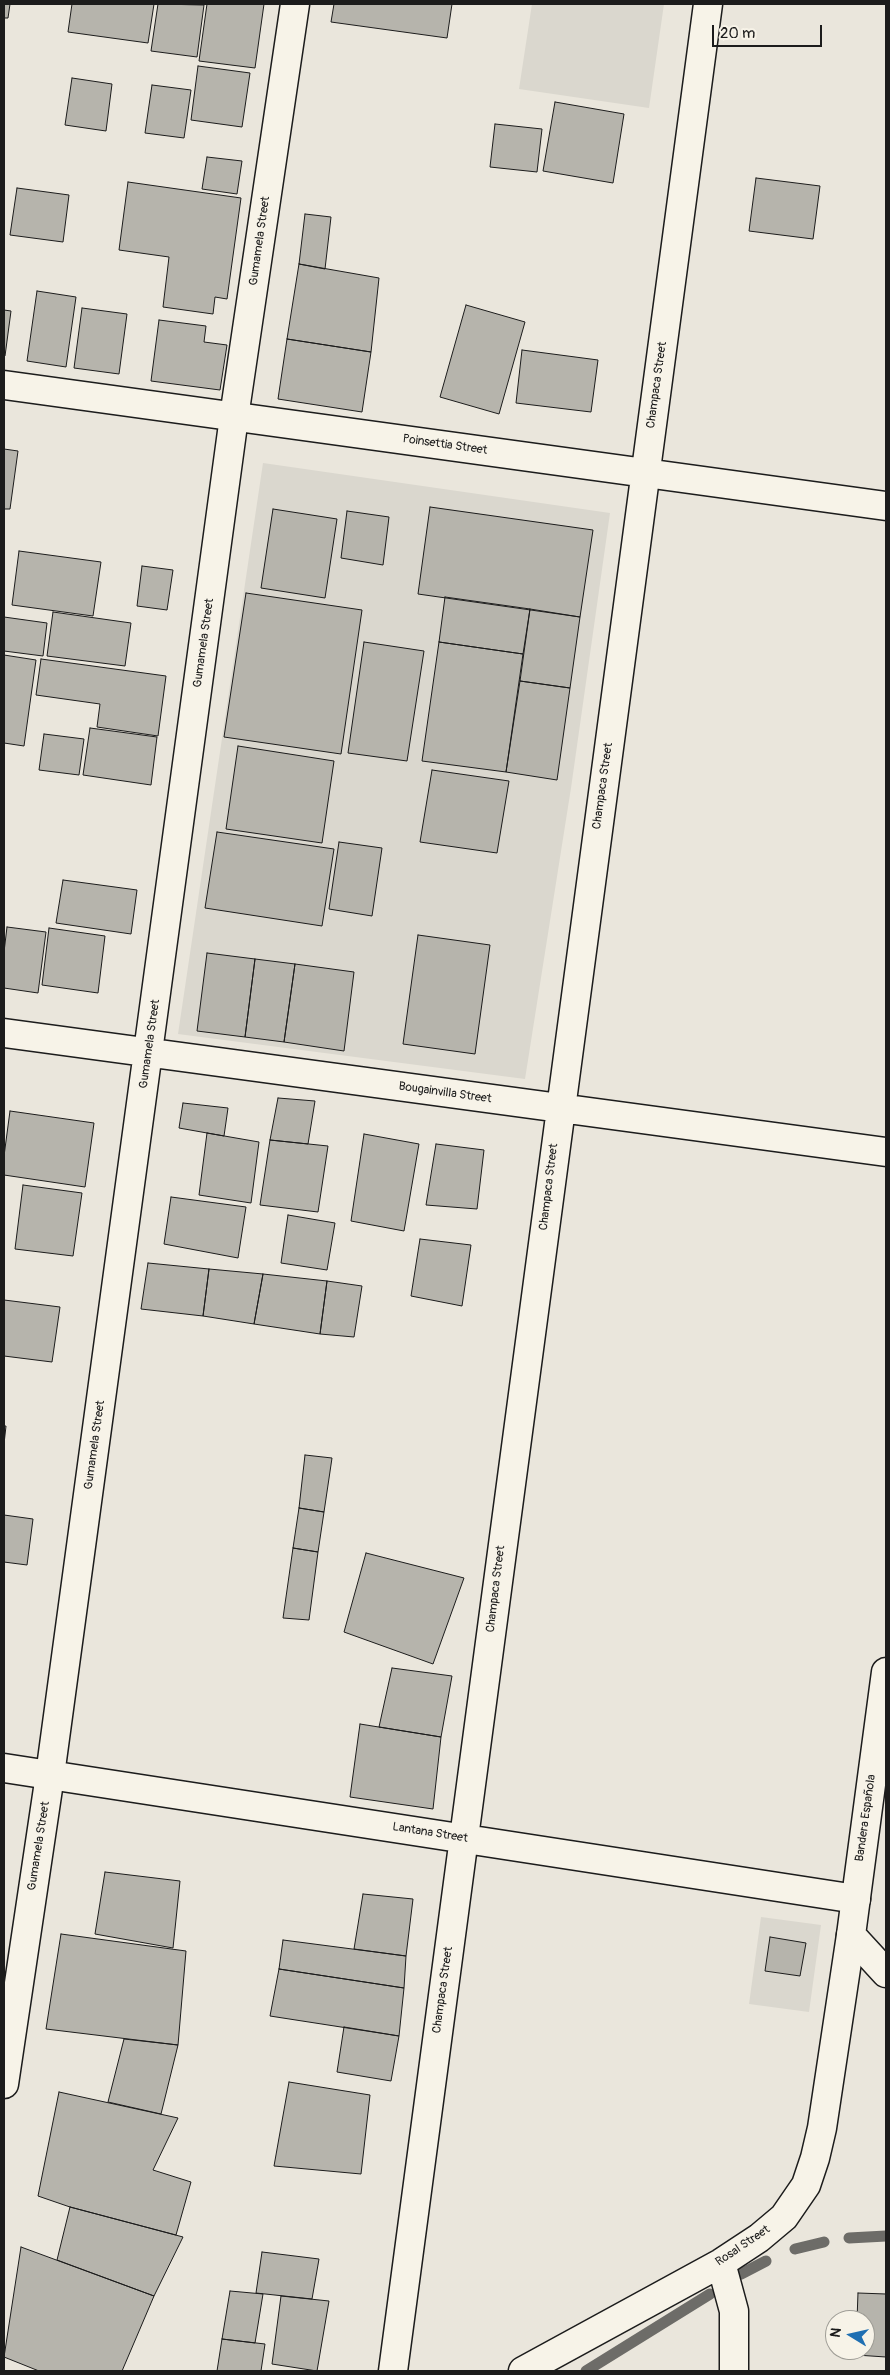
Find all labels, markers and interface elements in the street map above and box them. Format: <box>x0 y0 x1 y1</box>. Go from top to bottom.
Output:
scale bar <box>715 15 825 47</box>
text: 20 m <box>720 24 755 43</box>
street label: Gumamela Street <box>247 195 273 287</box>
street label: Champaca Street <box>644 341 670 429</box>
street label: Poinsettia Street <box>402 432 488 458</box>
street label: Gumamela Street <box>191 597 217 689</box>
street label: Champaca Street <box>590 742 616 830</box>
street label: Gumamela Street <box>137 998 163 1090</box>
street label: Bougainvilla Street <box>398 1079 492 1107</box>
street label: Champaca Street <box>537 1143 561 1231</box>
street label: Gumamela Street <box>82 1399 108 1491</box>
street label: Champaca Street <box>484 1545 508 1633</box>
street label: Bandera Española <box>853 1774 879 1862</box>
street label: Gumamela Street <box>25 1800 53 1892</box>
street label: Lantana Street <box>391 1820 469 1846</box>
street label: Champaca Street <box>430 1946 456 2034</box>
street label: Rosal Street <box>713 2223 773 2269</box>
north arrow <box>825 2310 875 2360</box>
text: N <box>827 2327 845 2339</box>

